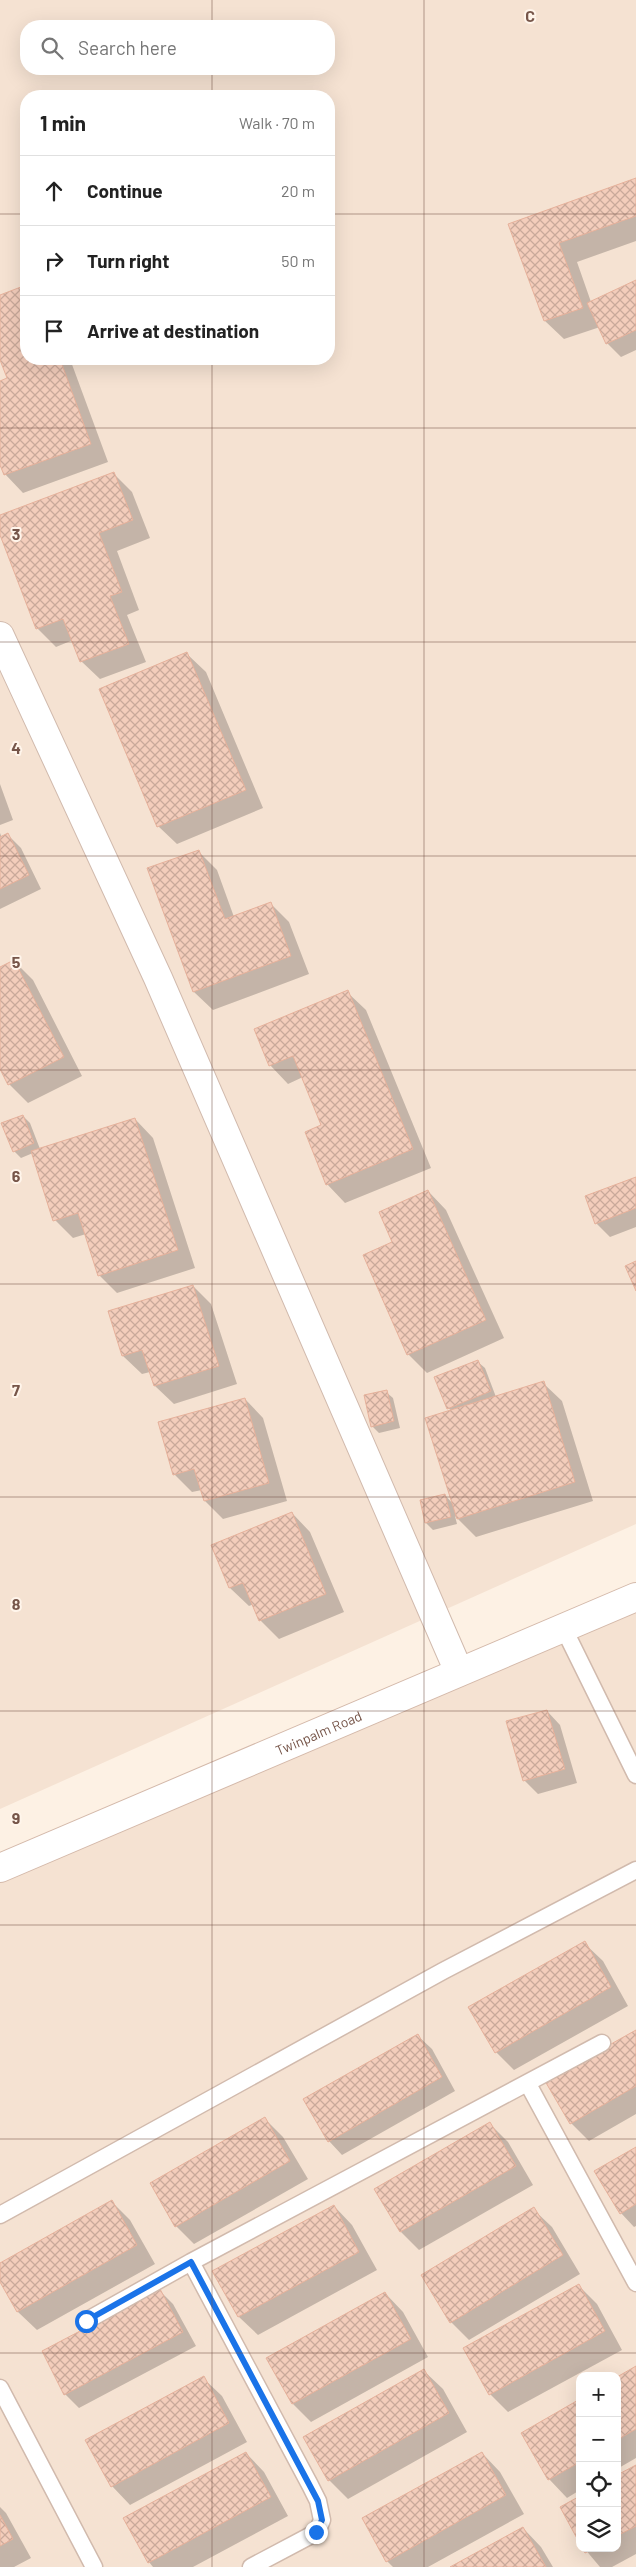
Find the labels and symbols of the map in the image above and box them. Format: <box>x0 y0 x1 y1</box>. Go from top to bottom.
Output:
text: C <box>525 6 535 25</box>
text: 3 <box>12 524 20 543</box>
text: 4 <box>11 738 21 757</box>
text: 5 <box>12 952 21 971</box>
text: 6 <box>12 1166 21 1185</box>
text: 7 <box>12 1380 20 1399</box>
text: 8 <box>12 1594 21 1613</box>
street label: Twinpalm Road <box>273 1706 364 1758</box>
text: 9 <box>12 1808 20 1827</box>
route start <box>75 2310 98 2333</box>
route end <box>305 2521 328 2544</box>

